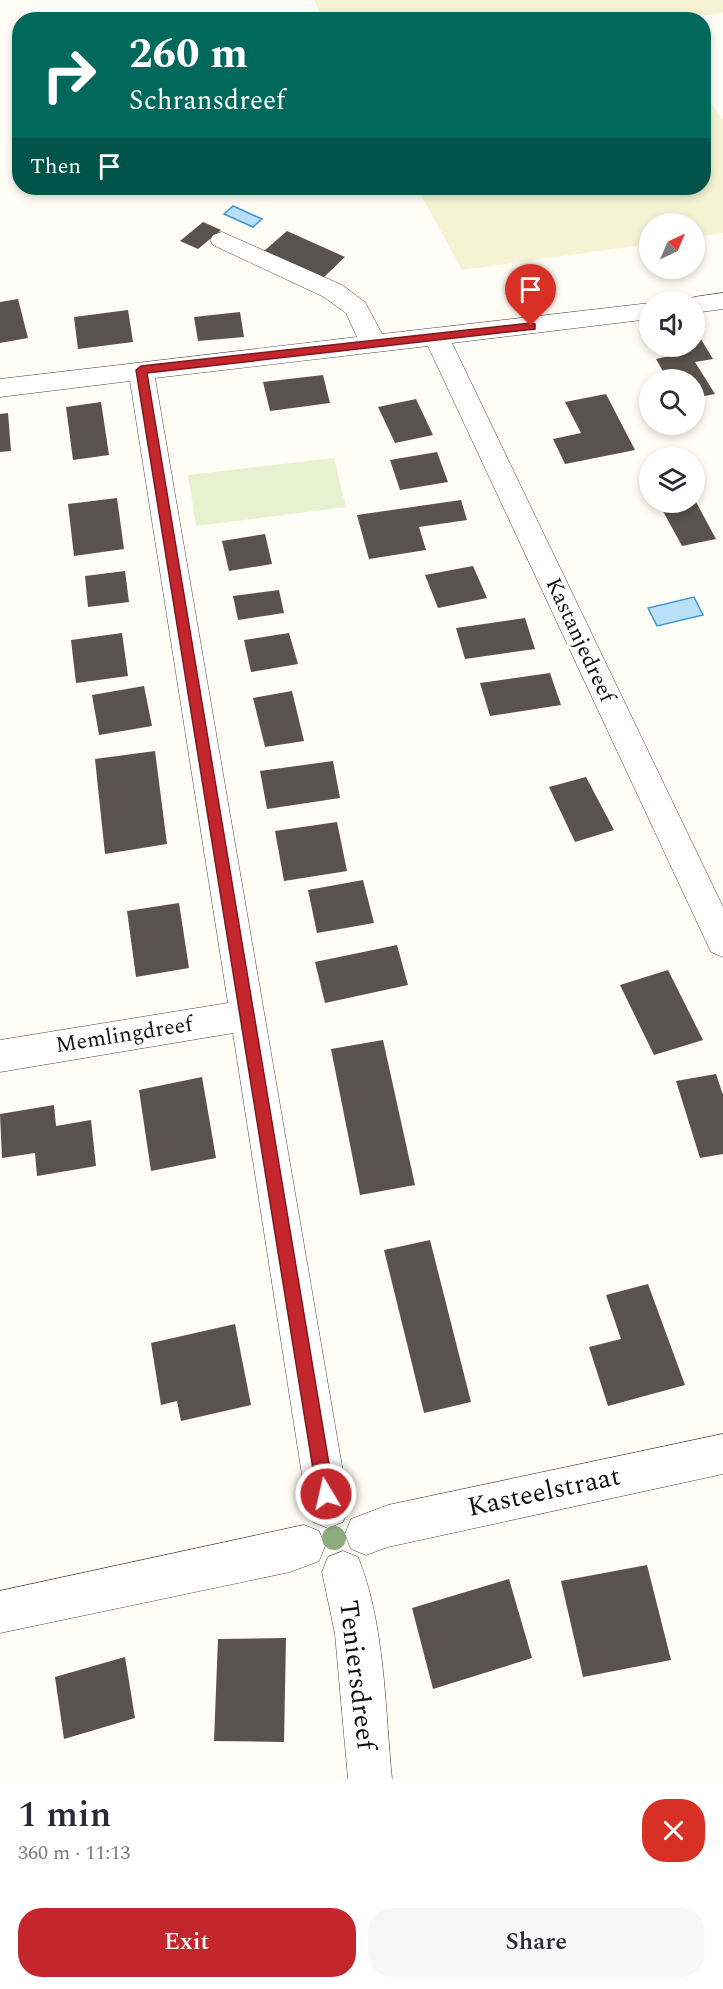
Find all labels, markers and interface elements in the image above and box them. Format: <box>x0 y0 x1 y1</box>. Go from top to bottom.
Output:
text: 260 m <box>129 23 248 86</box>
icon: right <box>30 36 108 114</box>
text: Schransdreef <box>129 80 285 122</box>
text: Then <box>30 150 81 183</box>
icon: arrive <box>93 150 126 183</box>
north arrow <box>639 213 705 279</box>
map controls <box>639 213 705 513</box>
pin <box>505 264 556 326</box>
icon: arrive <box>514 273 547 306</box>
button: sound <box>639 291 705 357</box>
button: search <box>639 369 705 435</box>
button: layers <box>639 447 705 513</box>
street label: Kastanjedreef <box>537 572 624 709</box>
street label: Memlingdreef <box>53 1008 196 1062</box>
street label: Kasteelstraat <box>464 1455 624 1529</box>
position arrow <box>294 1462 358 1526</box>
street label: Teniersdreef <box>327 1598 387 1754</box>
text: 1 min <box>18 1788 111 1843</box>
button: close <box>642 1799 705 1862</box>
text: 360 m · 11:13 <box>18 1838 130 1868</box>
button: Exit <box>18 1908 356 1977</box>
button: Share <box>368 1908 705 1977</box>

